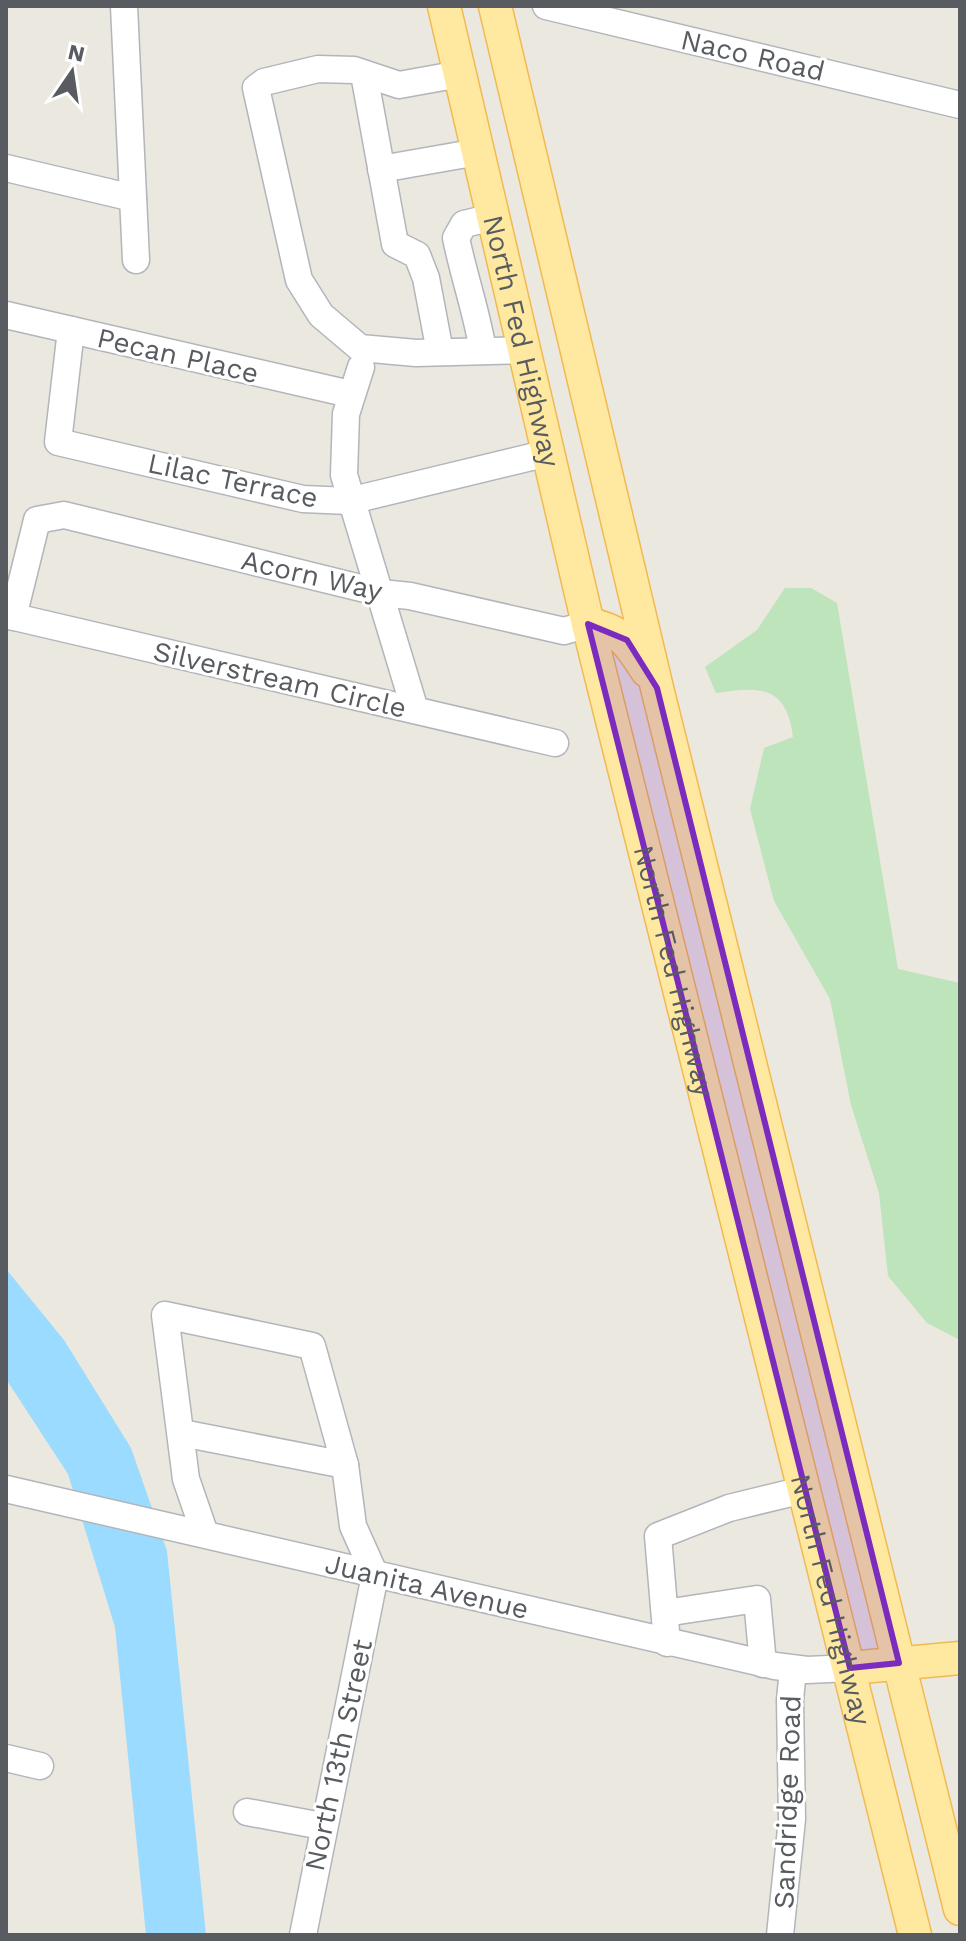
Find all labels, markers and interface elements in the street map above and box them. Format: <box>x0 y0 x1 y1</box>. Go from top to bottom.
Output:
street label: Naco Road <box>678 23 828 88</box>
north arrow <box>32 32 112 112</box>
text: N <box>66 39 87 67</box>
street label: North Fed Highway <box>476 212 567 471</box>
street label: Pecan Place <box>94 321 262 390</box>
street label: Lilac Terrace <box>145 446 321 515</box>
street label: Acorn Way <box>238 543 386 608</box>
street label: Silverstream Circle <box>150 634 410 725</box>
street label: North Fed Highway <box>627 842 721 1101</box>
street label: North Fed Highway <box>784 1471 878 1729</box>
street label: Juanita Avenue <box>322 1547 532 1626</box>
street label: North 13th Street <box>298 1636 379 1874</box>
street label: Sandridge Road <box>767 1695 808 1909</box>

